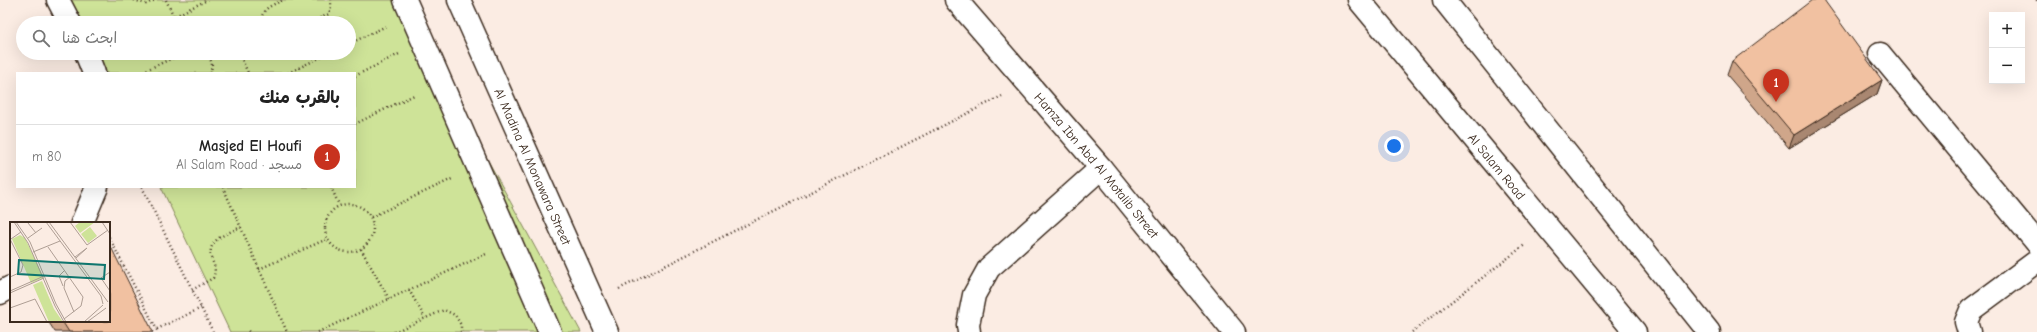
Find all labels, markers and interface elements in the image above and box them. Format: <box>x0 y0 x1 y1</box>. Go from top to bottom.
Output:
map controls <box>1989 12 2025 84</box>
button: + <box>1989 12 2025 48</box>
search box <box>16 16 356 60</box>
icon: search <box>30 27 52 49</box>
text: ابحث هنا <box>62 29 117 47</box>
button: − <box>1989 48 2025 84</box>
pin: 1 <box>1763 69 1789 102</box>
street label: Al Madina Al Monawara Street <box>491 86 575 248</box>
text: بالقرب منك <box>259 88 340 107</box>
street label: Hamza Ibn Abd Al Motalib Street <box>1031 90 1162 242</box>
street label: Al Salam Road <box>1465 130 1529 203</box>
your location <box>1384 136 1404 156</box>
text: Masjed El Houfi <box>199 137 302 155</box>
text: 80 m <box>32 149 62 164</box>
text: 1 <box>324 149 330 164</box>
text: مسجد · Al Salam Road <box>176 157 302 172</box>
inset map <box>10 222 110 322</box>

